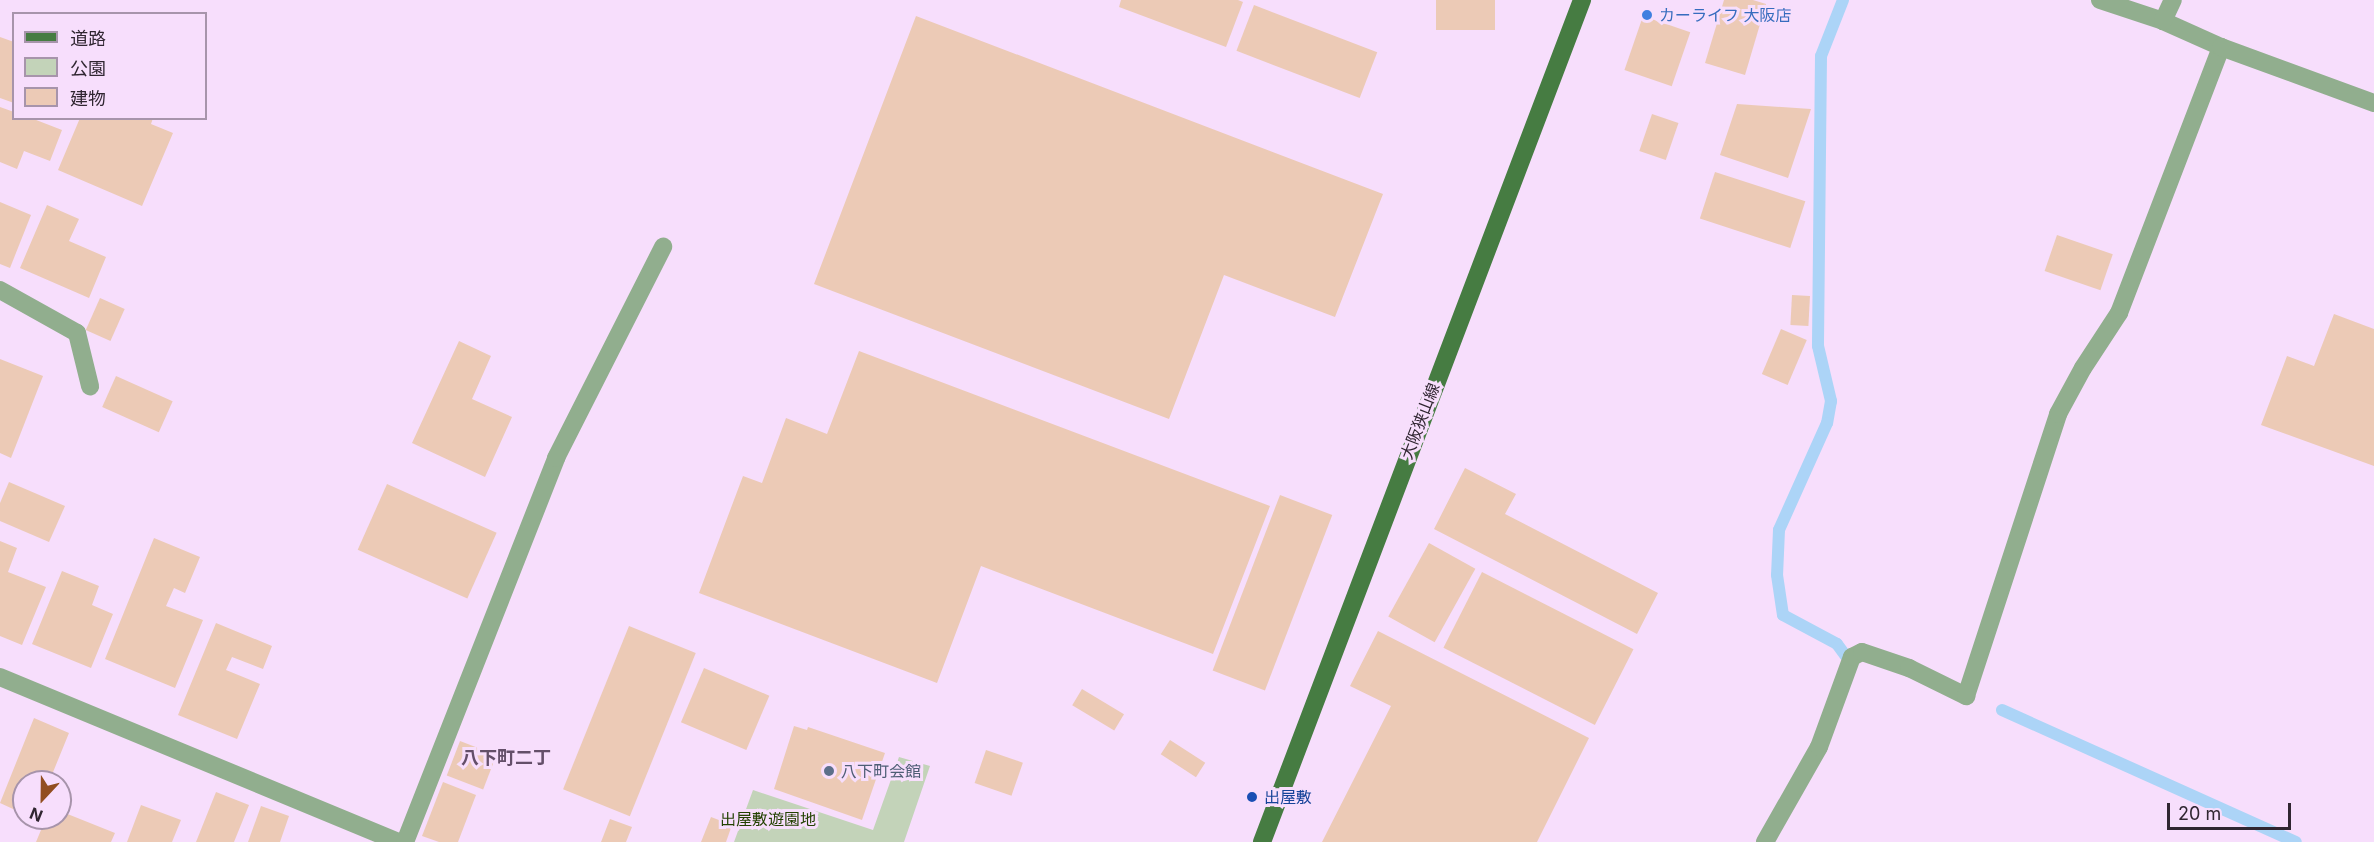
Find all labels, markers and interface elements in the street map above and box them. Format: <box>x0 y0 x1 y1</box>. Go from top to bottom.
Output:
place label: カーライフ 大阪店 <box>1659 5 1791 25</box>
marker: カーライフ 大阪店 <box>1640 8 1654 22</box>
legend <box>12 12 207 120</box>
text: 道路 <box>70 28 106 49</box>
text: 公園 <box>70 58 106 79</box>
text: 建物 <box>70 88 106 109</box>
street label: 大阪狭山線 <box>1397 380 1443 462</box>
district label: 八下町二丁 <box>461 747 551 769</box>
place label: 八下町会館 <box>841 761 921 781</box>
marker: 八下町会館 <box>822 764 836 778</box>
north arrow <box>12 770 72 830</box>
place label: 出屋敷 <box>1264 787 1312 807</box>
marker: 出屋敷 <box>1245 790 1259 804</box>
scale bar <box>2170 791 2294 829</box>
text: N <box>27 803 45 826</box>
text: 20 m <box>2178 803 2221 824</box>
park label: 出屋敷遊園地 <box>720 809 816 829</box>

